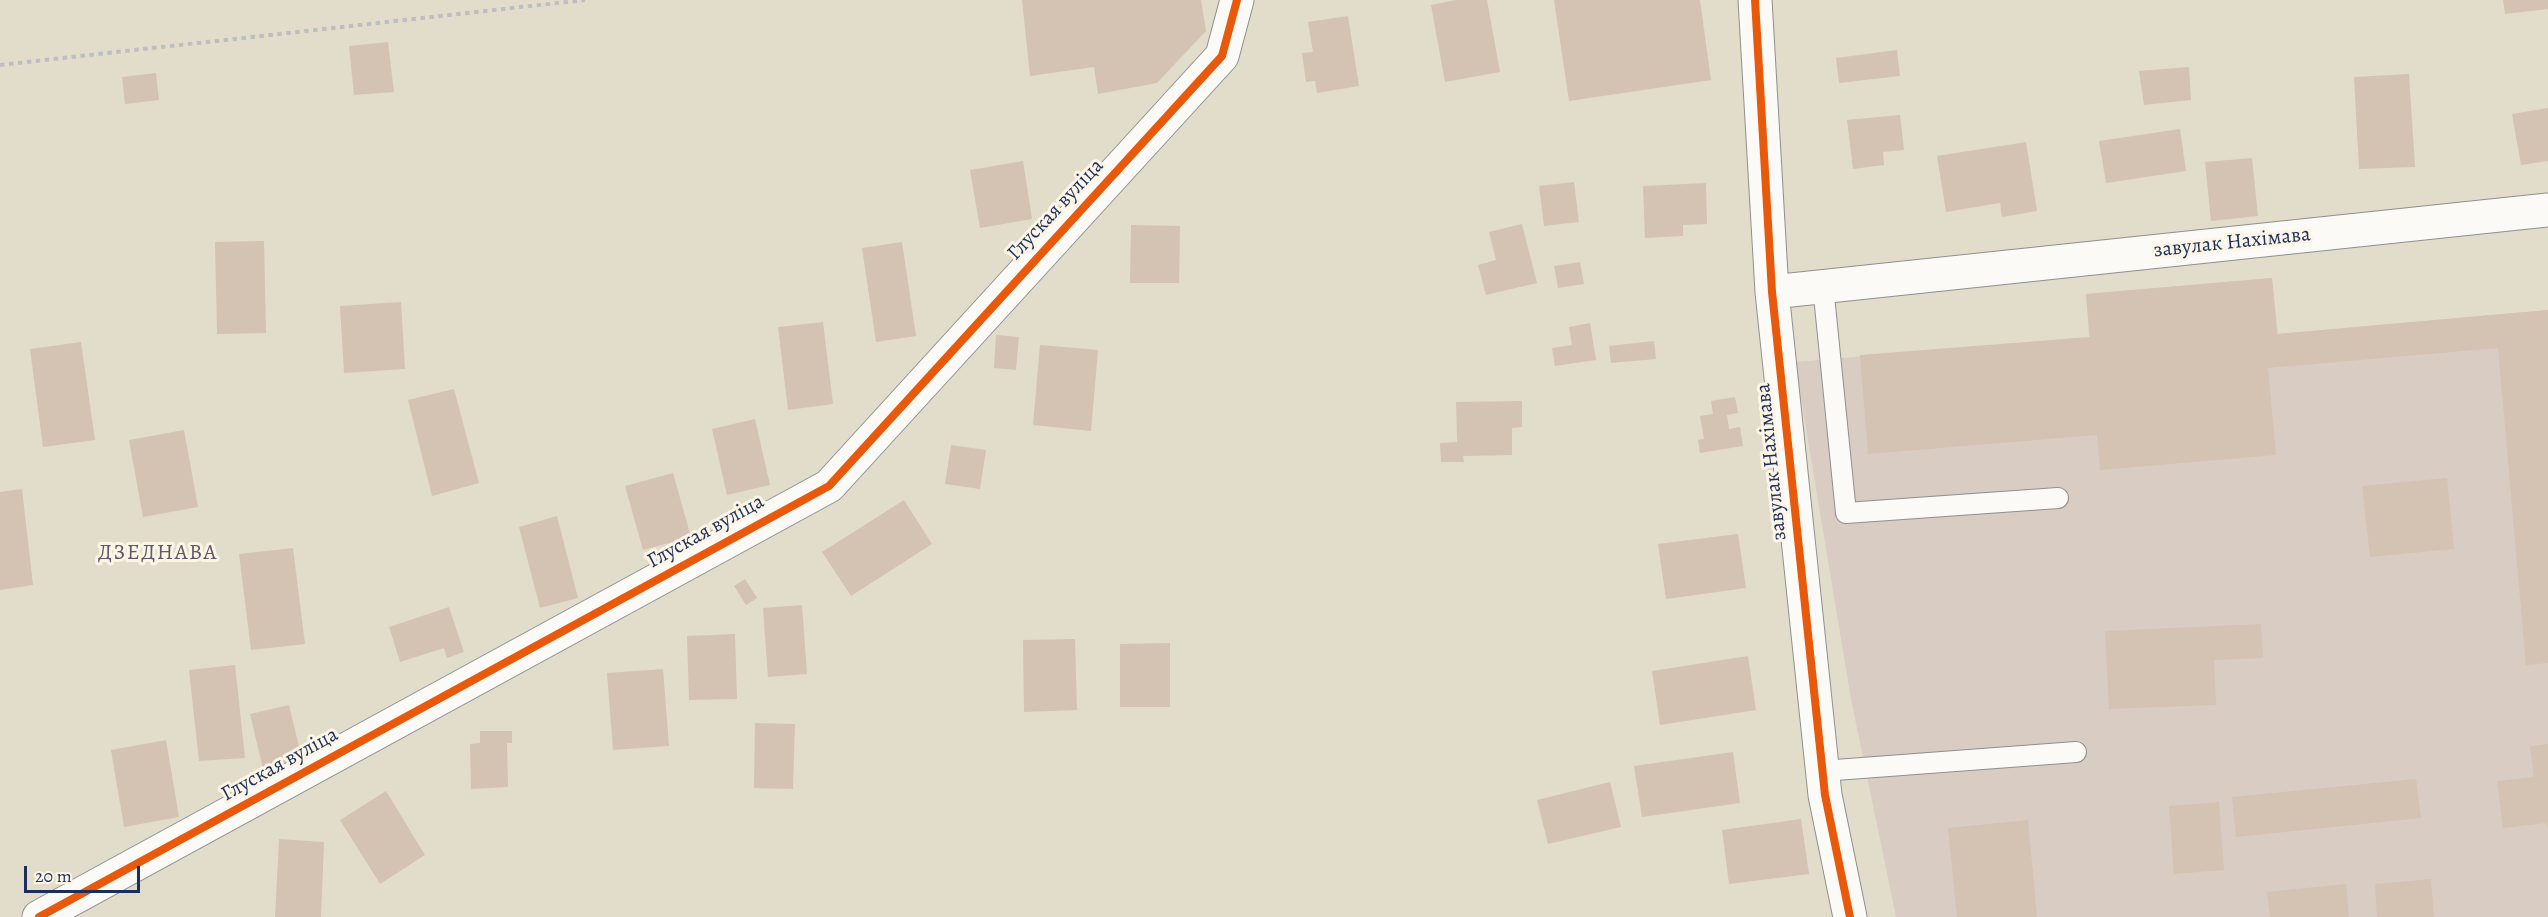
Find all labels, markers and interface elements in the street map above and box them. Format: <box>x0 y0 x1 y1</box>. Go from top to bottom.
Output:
street label: Глуская вуліца <box>1003 154 1109 266</box>
street label: завулак Нахімава <box>2152 222 2312 264</box>
street label: завулак Нахімава <box>1751 382 1793 542</box>
street label: Глуская вуліца <box>643 490 769 574</box>
district label: ДЗЕДНАВА <box>98 541 218 567</box>
street label: Глуская вуліца <box>217 723 343 807</box>
scale bar <box>27 854 142 892</box>
text: 20 m <box>35 864 72 888</box>

